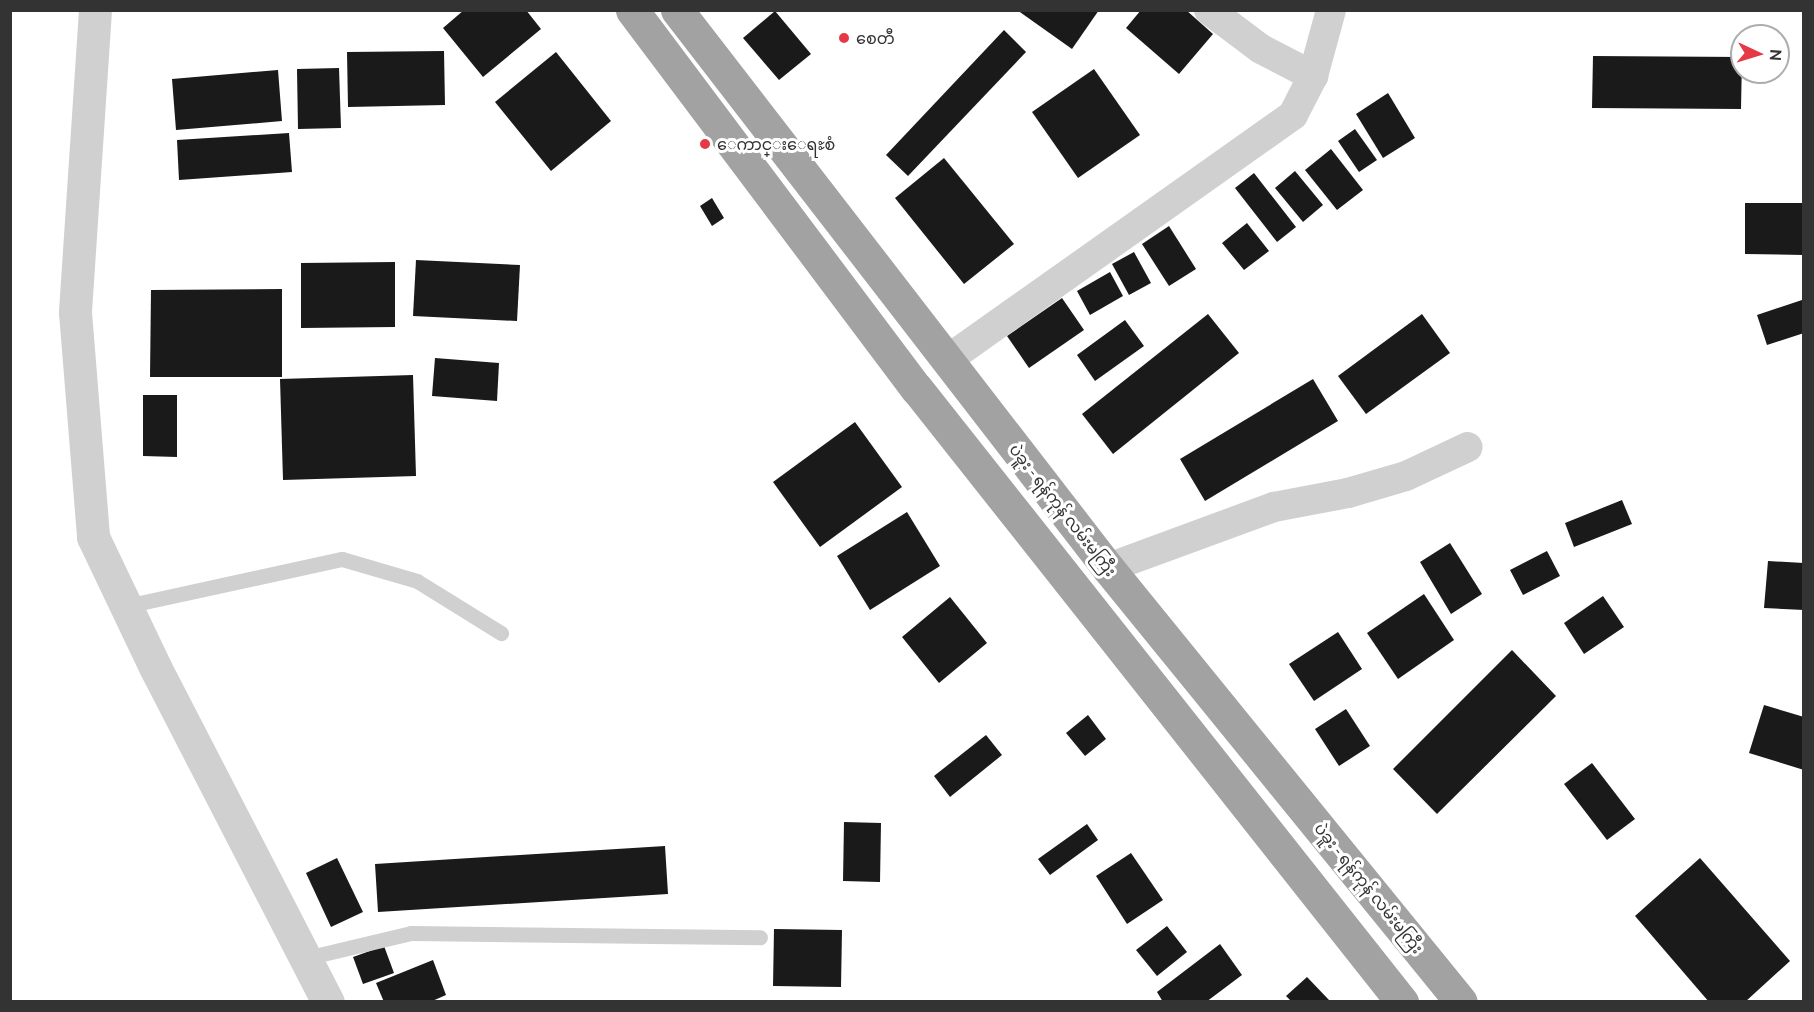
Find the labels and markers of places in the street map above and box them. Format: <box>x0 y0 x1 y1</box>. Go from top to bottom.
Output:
place label: စေတီ <box>856 28 895 48</box>
marker: စေတီ <box>837 31 851 45</box>
place label: ေကာင္းေရႊစံ <box>717 134 835 154</box>
marker: ေကာင္းေရႊစံ <box>698 137 712 151</box>

